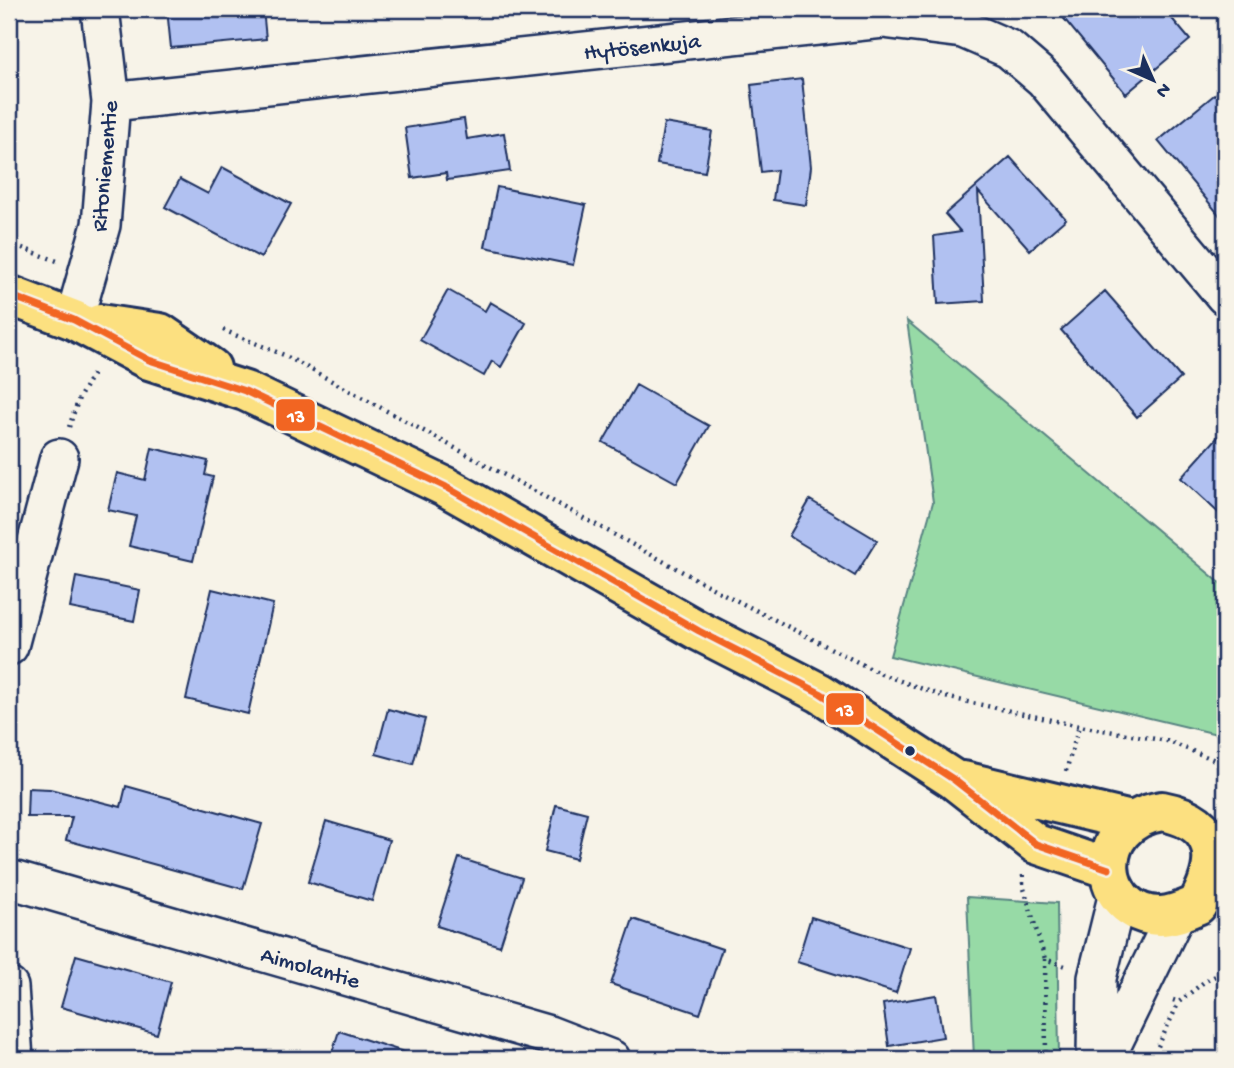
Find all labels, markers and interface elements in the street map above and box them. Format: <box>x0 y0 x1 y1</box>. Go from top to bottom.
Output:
street label: Hytösenkuja <box>582 29 703 68</box>
north arrow <box>1118 46 1188 116</box>
text: N <box>1150 77 1175 102</box>
street label: Ritoniementie <box>87 98 126 233</box>
line badge: 13 <box>275 398 316 432</box>
text: 13 <box>286 407 305 430</box>
line badge: 13 <box>825 692 865 726</box>
text: 13 <box>835 701 854 724</box>
unlabelled marker <box>903 744 917 758</box>
street label: Aimolantie <box>257 942 364 997</box>

